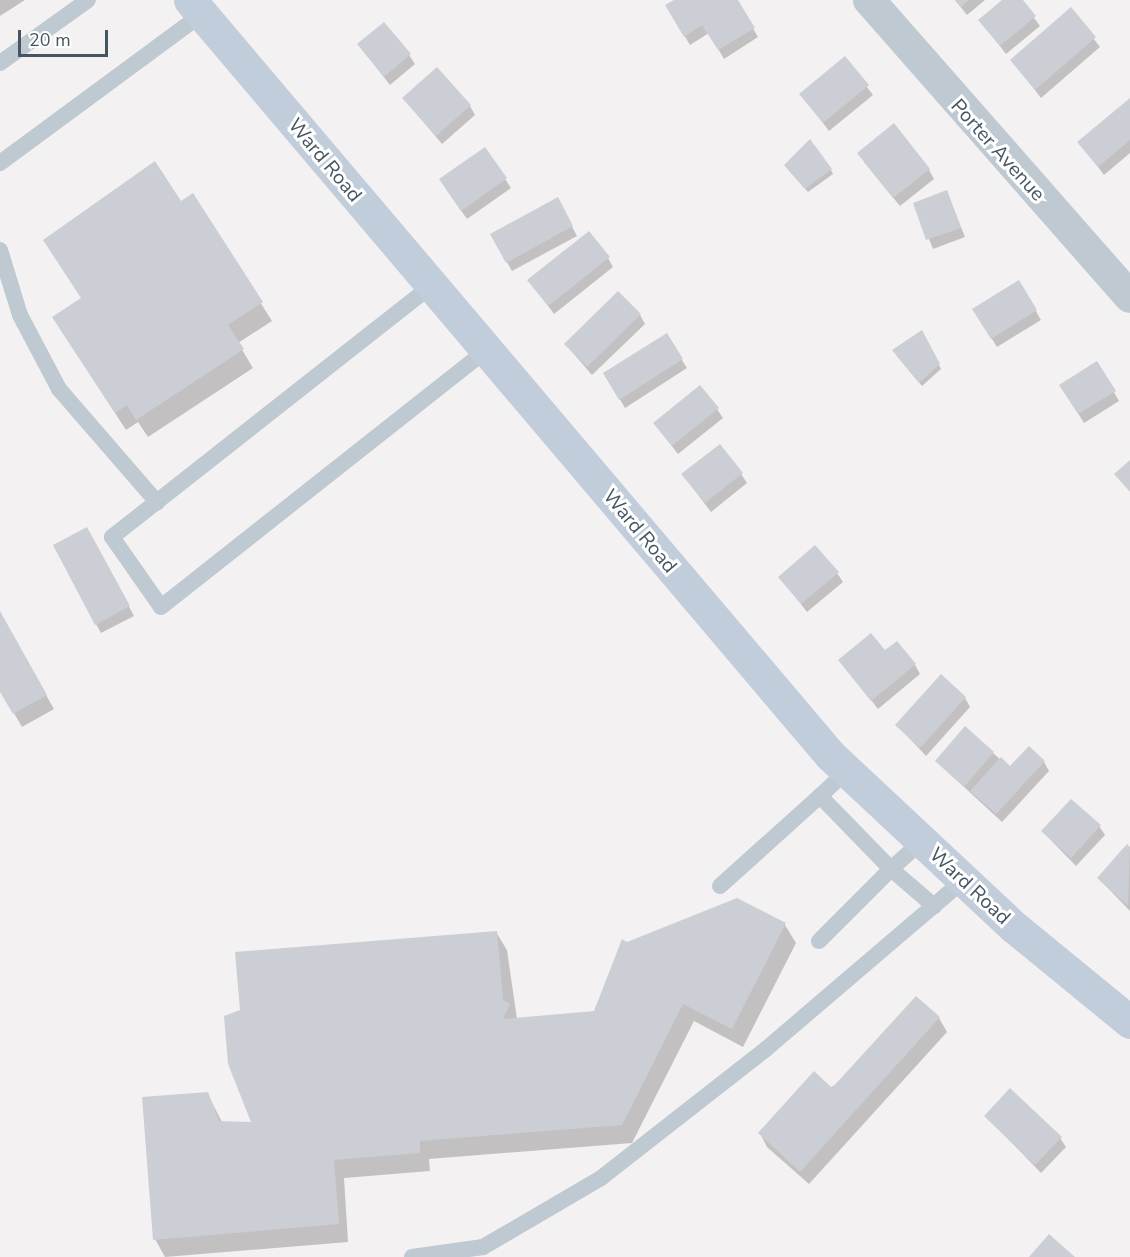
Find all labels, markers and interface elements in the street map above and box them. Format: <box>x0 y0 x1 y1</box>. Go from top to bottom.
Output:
scale bar <box>21 18 111 56</box>
text: 20 m <box>29 28 71 52</box>
street label: Porter Avenue <box>946 94 1050 206</box>
street label: Ward Road <box>283 113 367 207</box>
street label: Ward Road <box>598 484 682 578</box>
street label: Ward Road <box>925 842 1015 930</box>

